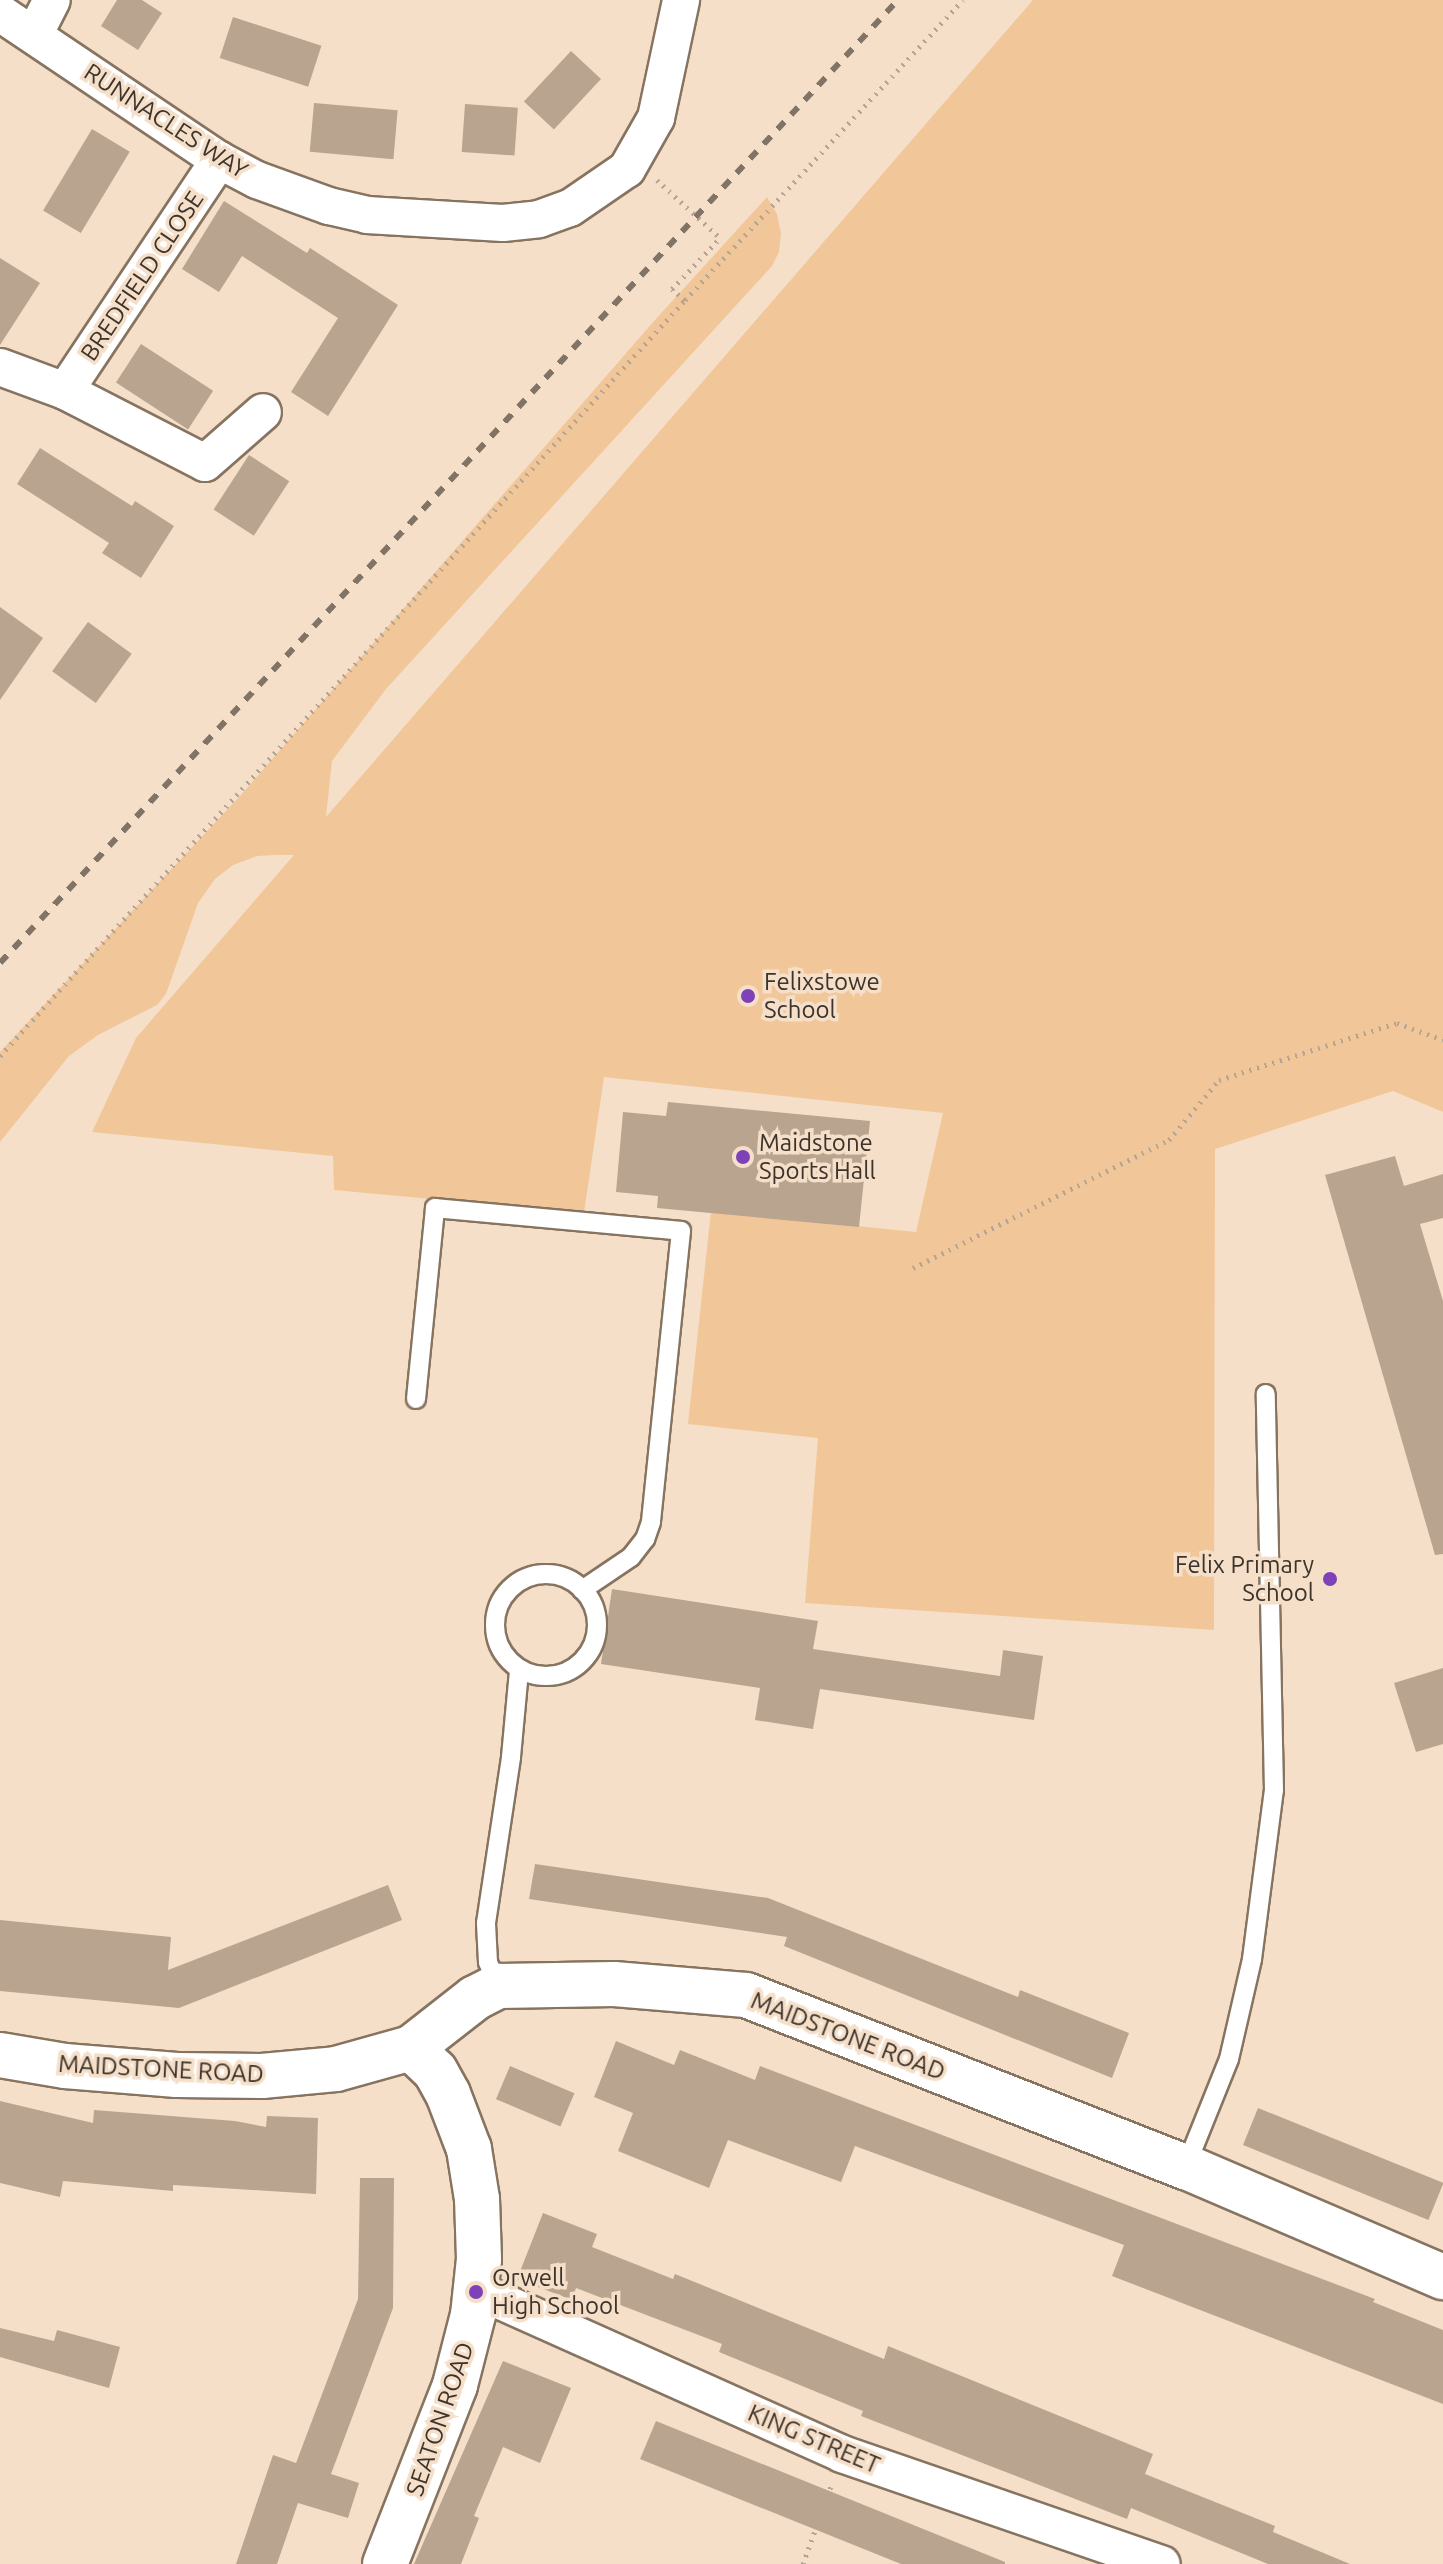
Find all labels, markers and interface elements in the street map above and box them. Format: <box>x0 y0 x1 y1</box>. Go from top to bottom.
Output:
street label: RUNNACLES WAY <box>79 57 253 185</box>
street label: BREDFIELD CLOSE <box>75 186 209 366</box>
place label: Felixstowe School <box>764 968 880 1024</box>
marker: Felixstowe School <box>739 987 757 1005</box>
place label: Maidstone Sports Hall <box>759 1129 876 1185</box>
marker: Maidstone Sports Hall <box>734 1148 752 1166</box>
place label: Felix Primary School <box>1175 1551 1314 1607</box>
marker: Felix Primary School <box>1321 1570 1339 1588</box>
street label: MAIDSTONE ROAD <box>747 1986 949 2086</box>
street label: MAIDSTONE ROAD <box>58 2049 264 2089</box>
place label: Orwell High School <box>492 2264 619 2320</box>
marker: Orwell High School <box>467 2283 485 2301</box>
street label: SEATON ROAD <box>400 2338 480 2500</box>
street label: KING STREET <box>744 2398 884 2480</box>

